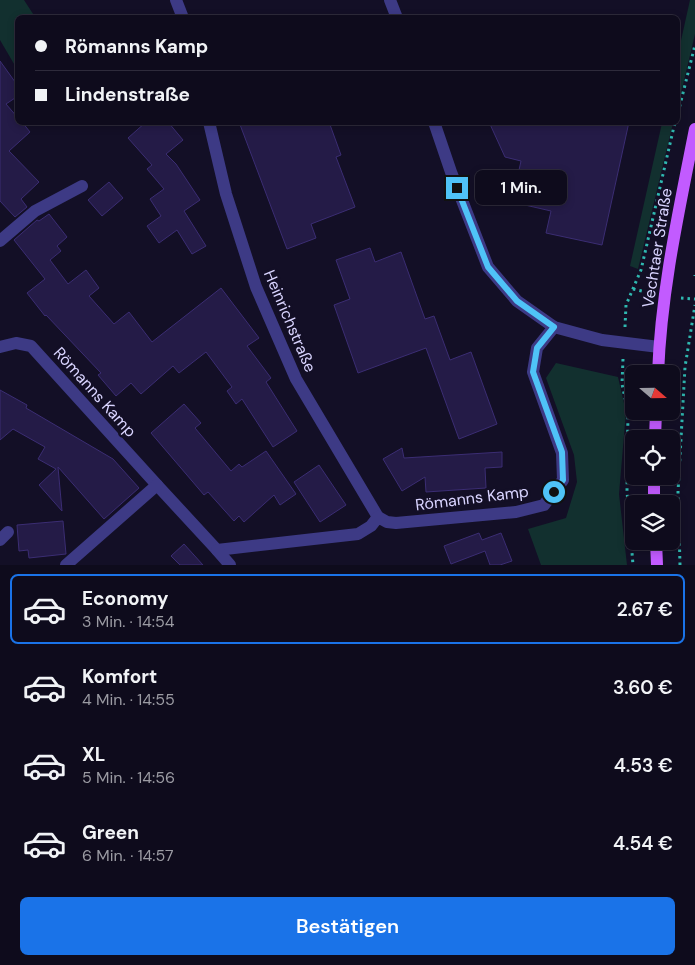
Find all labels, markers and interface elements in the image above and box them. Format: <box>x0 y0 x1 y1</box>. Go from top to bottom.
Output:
text: Römanns Kamp <box>65 34 208 59</box>
text: Lindenstraße <box>65 82 190 107</box>
callout: 1 Min. <box>474 170 567 206</box>
route end <box>446 177 468 199</box>
text: 1 Min. <box>500 177 542 198</box>
street label: Vechtaer Straße <box>637 187 677 309</box>
street label: Heinrichstraße <box>259 267 321 375</box>
street label: Römanns Kamp <box>49 343 141 441</box>
north arrow <box>625 365 680 420</box>
map controls <box>625 365 680 550</box>
button: locate <box>625 430 680 485</box>
street label: Römanns Kamp <box>414 481 530 515</box>
route start <box>543 481 565 503</box>
button: layers <box>625 495 680 550</box>
text: Economy <box>82 586 169 611</box>
icon: car <box>22 587 67 632</box>
text: 2.67 € <box>617 597 673 622</box>
text: 3 Min. · 14:54 <box>82 611 174 632</box>
text: Komfort <box>82 664 157 689</box>
icon: car <box>22 665 67 710</box>
text: 3.60 € <box>613 675 673 700</box>
text: 4 Min. · 14:55 <box>82 689 175 710</box>
text: XL <box>82 742 105 767</box>
icon: car <box>22 743 67 788</box>
text: 4.53 € <box>614 753 673 778</box>
text: 5 Min. · 14:56 <box>82 767 175 788</box>
text: Green <box>82 820 139 845</box>
icon: car <box>22 821 67 866</box>
text: 4.54 € <box>613 831 673 856</box>
text: 6 Min. · 14:57 <box>82 845 174 866</box>
button: Bestätigen <box>20 897 675 955</box>

